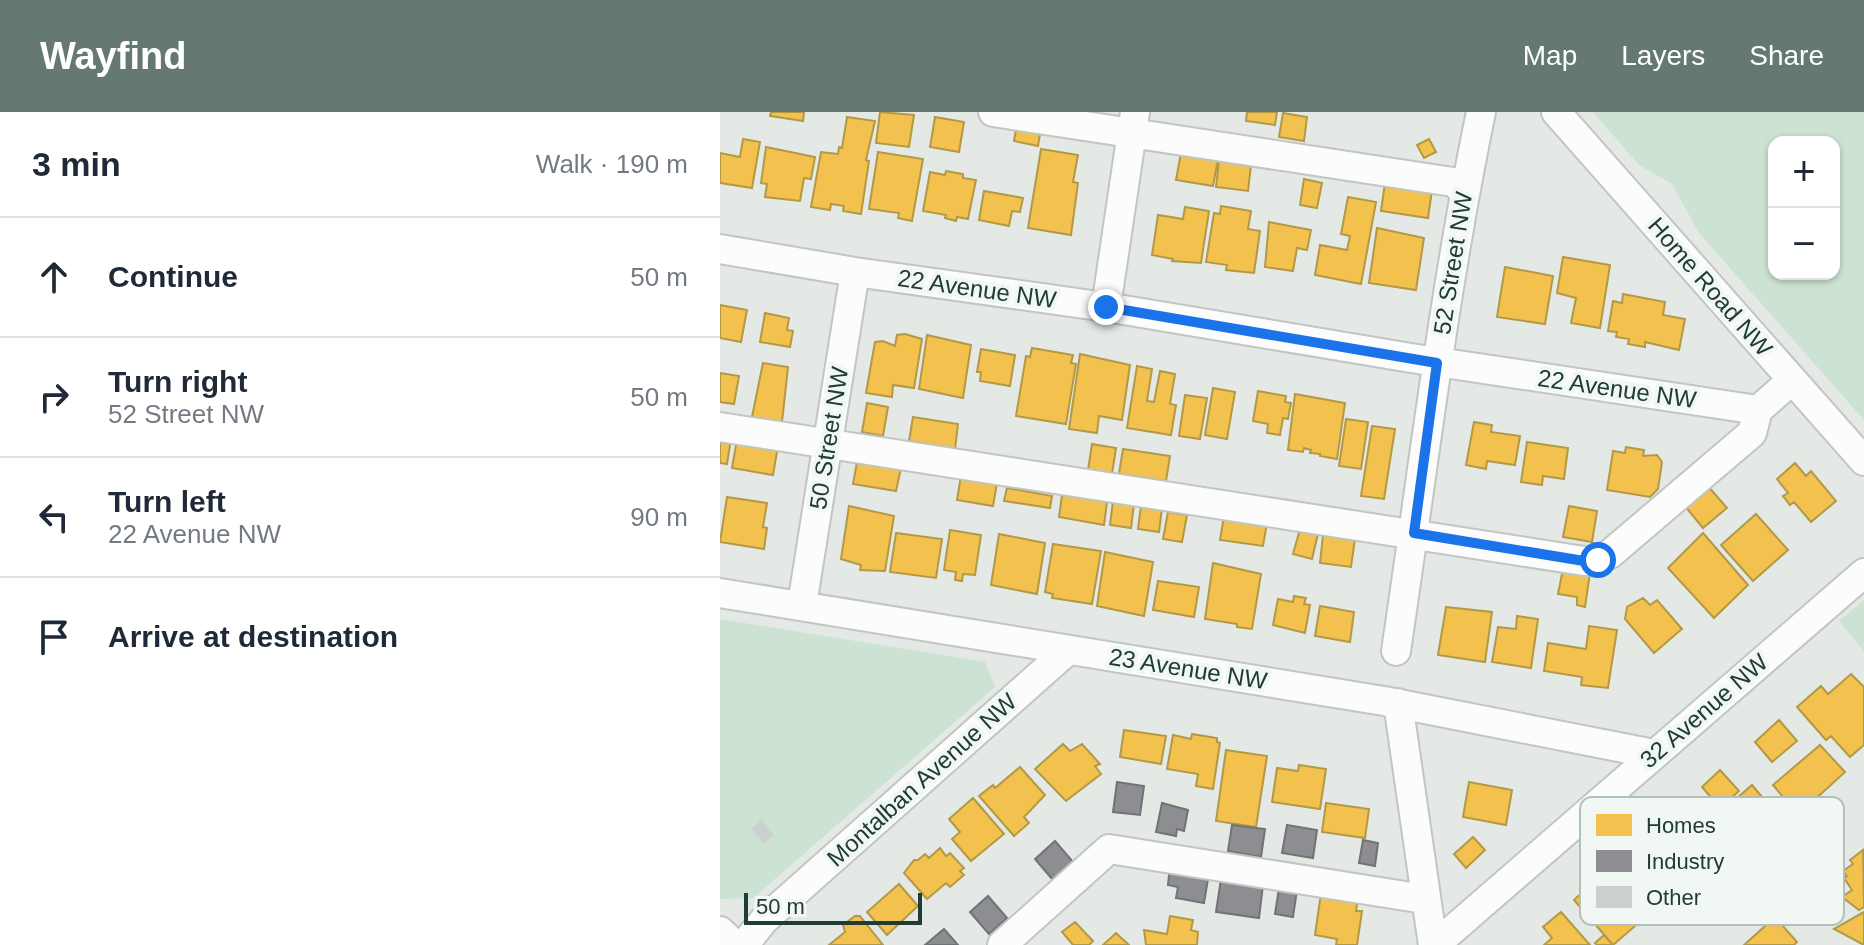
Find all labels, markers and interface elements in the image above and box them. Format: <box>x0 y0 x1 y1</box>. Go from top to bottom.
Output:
text: Wayfind <box>40 35 186 77</box>
text: Map <box>1523 40 1577 71</box>
text: Layers <box>1621 40 1705 71</box>
text: Share <box>1749 40 1824 71</box>
map controls <box>1768 136 1840 280</box>
button: + <box>1768 136 1840 208</box>
text: 3 min <box>32 145 121 183</box>
text: Walk · 190 m <box>536 149 688 179</box>
street label: 52 Street NW <box>1428 189 1477 336</box>
button: − <box>1768 208 1840 280</box>
street label: Home Road NW <box>1643 212 1778 362</box>
icon: ahead <box>32 255 76 299</box>
text: Continue <box>108 260 238 293</box>
text: 50 m <box>630 262 688 292</box>
street label: 22 Avenue NW <box>896 264 1058 313</box>
route end <box>1088 289 1124 325</box>
street label: 50 Street NW <box>804 364 853 511</box>
street label: 22 Avenue NW <box>1536 364 1698 413</box>
text: Turn right <box>108 365 247 398</box>
icon: right <box>32 375 76 419</box>
text: 50 m <box>630 382 688 412</box>
text: 52 Street NW <box>108 399 264 429</box>
text: Turn left <box>108 485 226 518</box>
icon: left <box>32 495 76 539</box>
text: 90 m <box>630 502 688 532</box>
text: 22 Avenue NW <box>108 519 281 549</box>
route start <box>1580 542 1616 578</box>
icon: arrive <box>32 615 76 659</box>
text: Arrive at destination <box>108 620 398 653</box>
street label: 23 Avenue NW <box>1107 643 1269 694</box>
street label: 32 Avenue NW <box>1635 648 1773 773</box>
street label: Montalban Avenue NW <box>822 687 1022 872</box>
legend <box>1580 797 1844 925</box>
text: Homes <box>1646 813 1716 838</box>
text: Industry <box>1646 849 1724 874</box>
text: Other <box>1646 885 1701 910</box>
scale bar <box>744 889 922 925</box>
text: 50 m <box>756 894 805 919</box>

